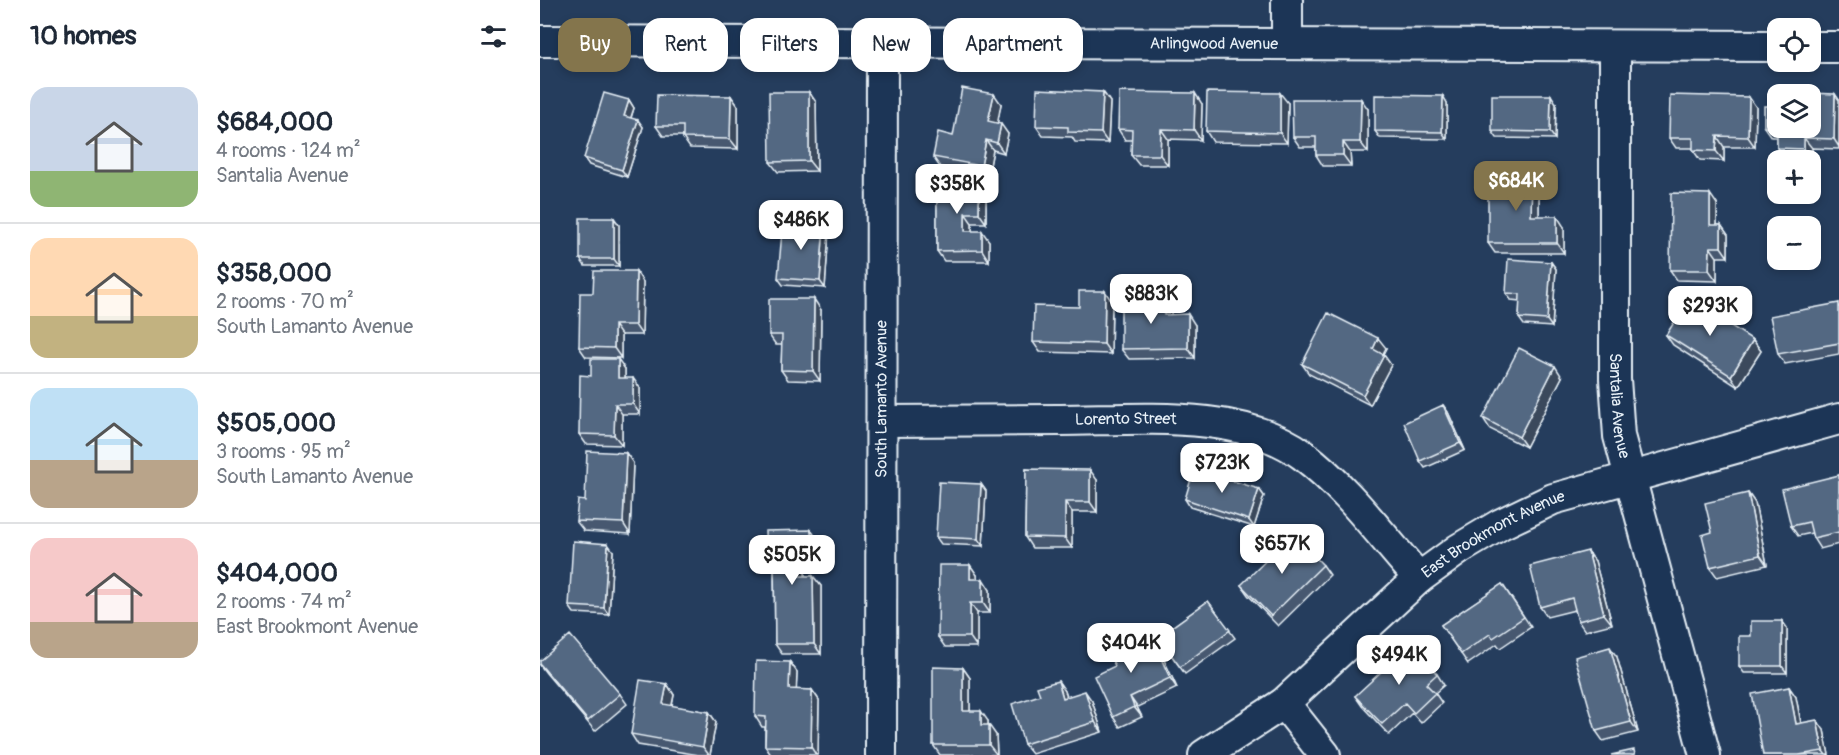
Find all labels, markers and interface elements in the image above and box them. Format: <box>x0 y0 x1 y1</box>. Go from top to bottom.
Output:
chip: Buy <box>558 18 631 72</box>
chip: Rent <box>643 18 728 72</box>
chip: Filters <box>740 18 839 72</box>
chip: New <box>851 18 931 72</box>
chip: Apartment <box>943 18 1083 72</box>
map controls <box>1767 18 1821 270</box>
button: locate <box>1767 18 1821 72</box>
text: 10 homes <box>30 20 136 52</box>
icon: filters <box>477 20 510 53</box>
street label: Arlingwood Avenue <box>1150 33 1278 54</box>
button: layers <box>1767 84 1821 138</box>
text: $684,000 <box>216 106 333 138</box>
icon: home <box>78 111 150 183</box>
text: 4 rooms · 124 m² <box>216 138 361 163</box>
button: + <box>1767 150 1821 204</box>
pin: $684K <box>1474 161 1558 212</box>
text: Santalia Avenue <box>216 163 348 188</box>
pin: $358K <box>915 164 999 215</box>
text: $684K <box>1488 168 1544 193</box>
text: $358K <box>930 171 984 196</box>
pin: $486K <box>759 200 843 251</box>
text: $486K <box>773 207 829 232</box>
button: − <box>1767 216 1821 270</box>
text: $358,000 <box>216 257 332 289</box>
icon: home <box>78 262 150 334</box>
pin: $883K <box>1109 274 1193 325</box>
text: $883K <box>1124 281 1178 306</box>
pin: $293K <box>1668 286 1752 337</box>
text: 2 rooms · 70 m² <box>216 289 354 314</box>
text: $293K <box>1682 293 1738 318</box>
text: South Lamanto Avenue <box>216 314 413 339</box>
street label: South Lamanto Avenue <box>871 320 892 478</box>
street label: Santalia Avenue <box>1605 353 1635 461</box>
text: $505,000 <box>216 407 336 439</box>
street label: Lorento Street <box>1075 409 1178 430</box>
icon: home <box>78 412 150 484</box>
text: 3 rooms · 95 m² <box>216 439 351 464</box>
pin: $723K <box>1180 443 1264 494</box>
text: $723K <box>1194 450 1250 475</box>
text: South Lamanto Avenue <box>216 464 413 489</box>
street label: East Brookmont Avenue <box>1418 486 1567 583</box>
pin: $657K <box>1240 524 1324 575</box>
text: $657K <box>1254 531 1310 556</box>
pin: $505K <box>750 535 834 586</box>
text: $505K <box>763 542 821 567</box>
text: $404,000 <box>216 557 338 589</box>
icon: home <box>78 562 150 634</box>
text: 2 rooms · 74 m² <box>216 589 352 614</box>
text: East Brookmont Avenue <box>216 614 418 639</box>
pin: $404K <box>1089 623 1173 674</box>
text: $404K <box>1101 630 1161 655</box>
pin: $494K <box>1357 635 1441 686</box>
text: $494K <box>1371 642 1427 667</box>

